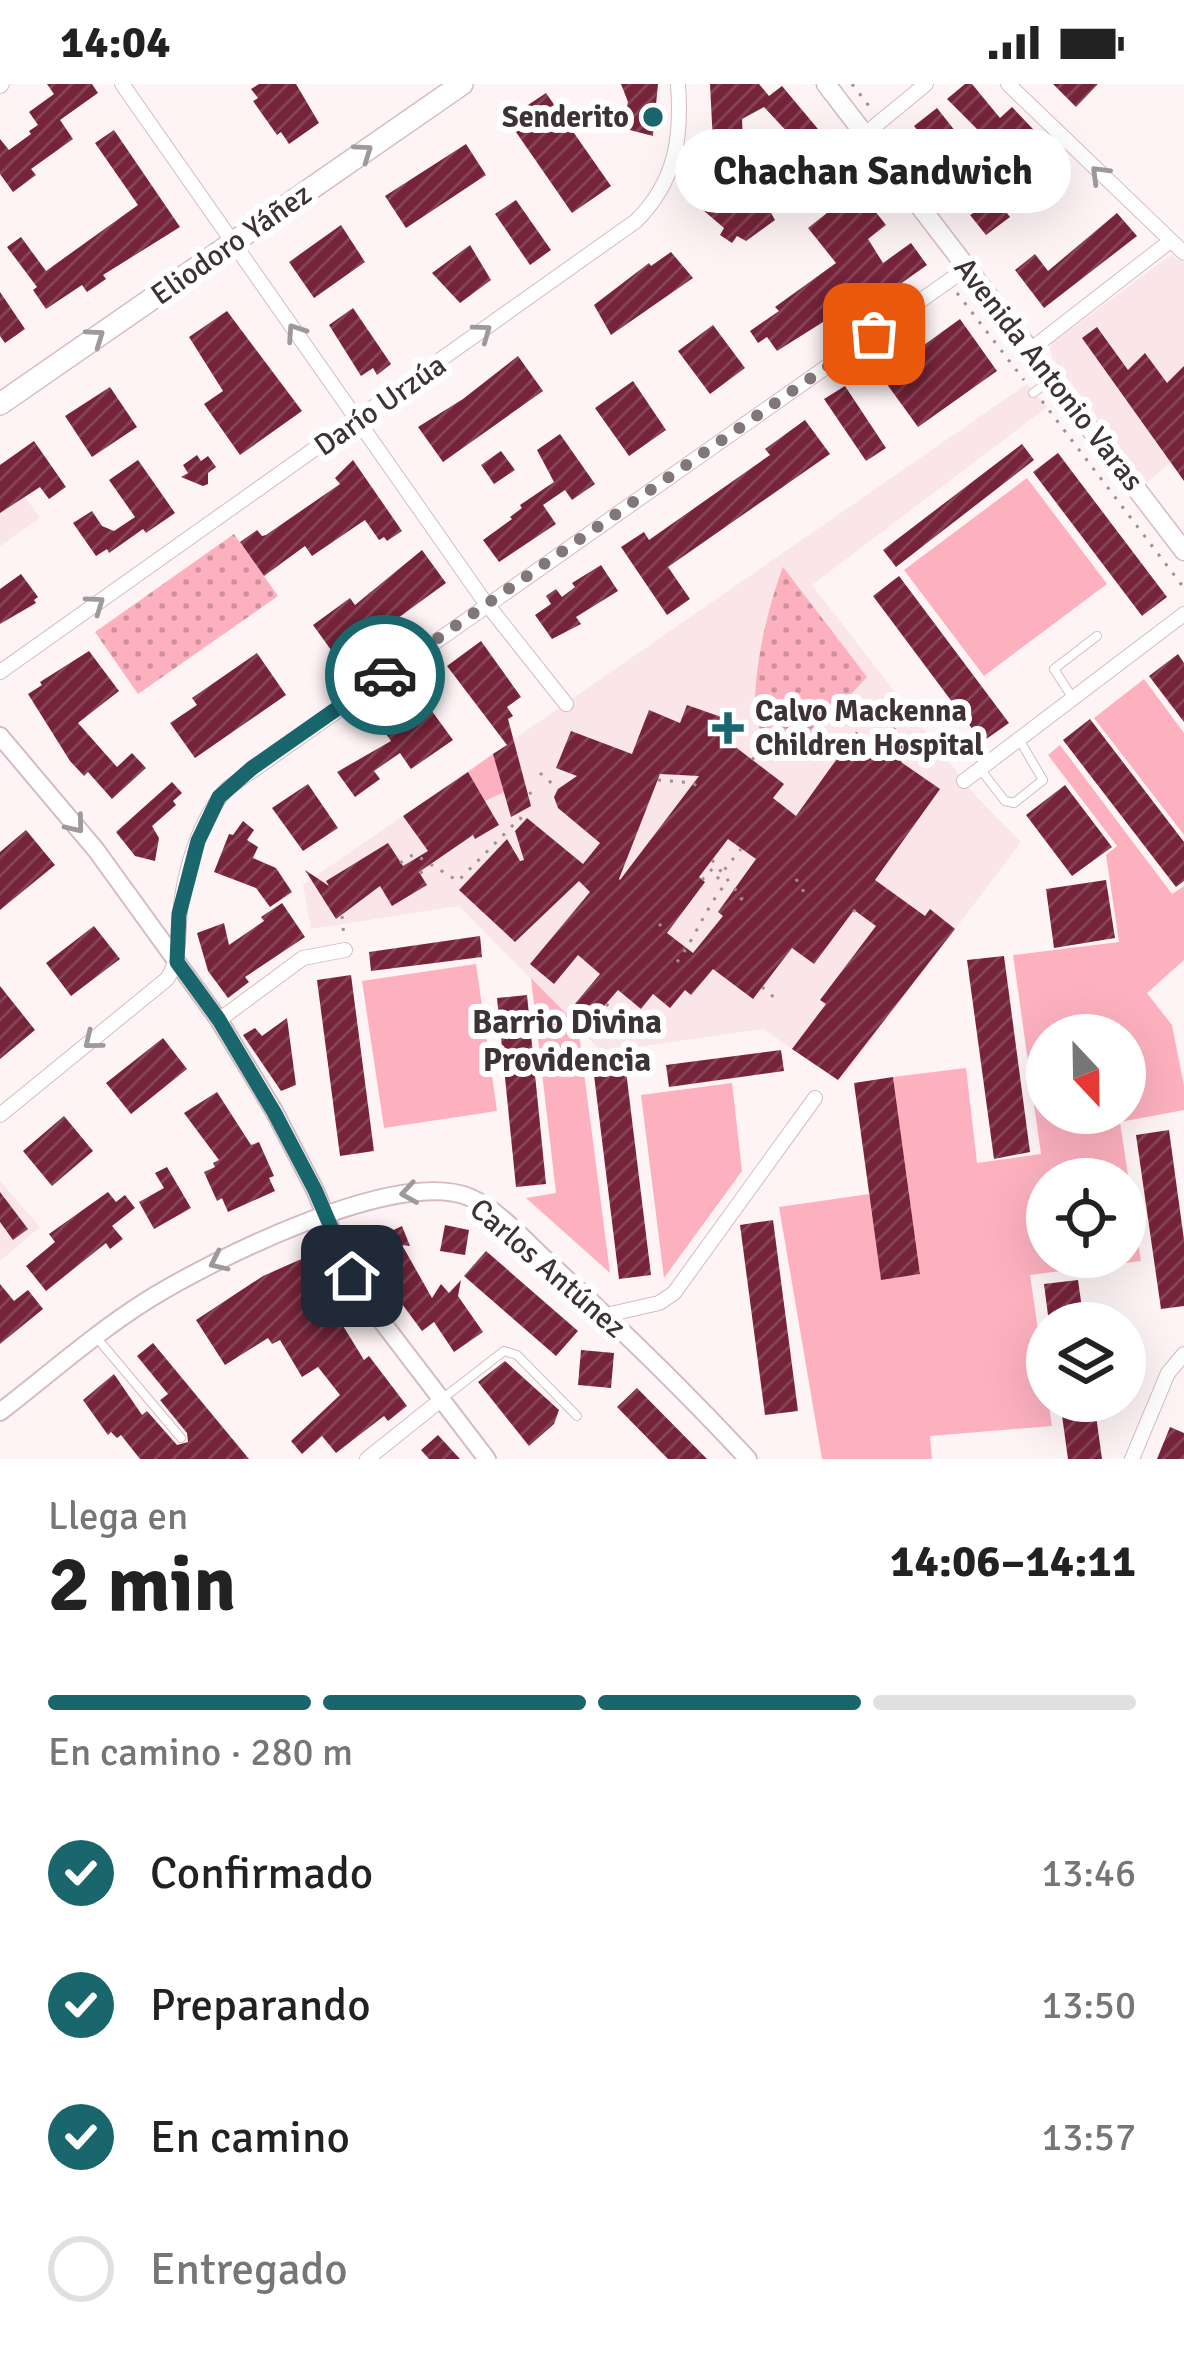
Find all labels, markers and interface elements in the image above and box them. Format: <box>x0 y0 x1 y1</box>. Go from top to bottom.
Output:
text: 14:04 <box>60 15 170 70</box>
place label: Senderito <box>502 99 629 136</box>
marker: Senderito <box>640 104 666 130</box>
callout: Chachan Sandwich <box>676 130 1072 214</box>
one-way arrow <box>350 144 372 166</box>
text: Chachan Sandwich <box>713 147 1033 195</box>
one-way arrow <box>1091 166 1113 188</box>
street label: Eliodoro Yáñez <box>144 176 319 313</box>
street label: Avenida Antonio Varas <box>946 250 1151 498</box>
pin <box>823 283 925 385</box>
icon: bag <box>841 301 907 367</box>
one-way arrow <box>287 323 309 345</box>
one-way arrow <box>470 324 492 346</box>
one-way arrow <box>83 329 105 351</box>
street label: Darío Urzúa <box>307 346 453 464</box>
one-way arrow <box>83 597 104 619</box>
courier <box>325 615 445 735</box>
icon: car <box>352 642 418 708</box>
place label: Calvo Mackenna Children Hospital <box>755 693 984 764</box>
marker: Calvo Mackenna Children Hospital <box>712 712 744 744</box>
one-way arrow <box>62 811 83 833</box>
district label: Barrio Divina Providencia <box>472 1002 662 1081</box>
north arrow <box>1026 1014 1146 1134</box>
map controls <box>1026 1014 1146 1422</box>
one-way arrow <box>84 1027 106 1048</box>
button: locate <box>1026 1158 1146 1278</box>
one-way arrow <box>399 1179 419 1204</box>
street label: Carlos Antúnez <box>462 1191 633 1346</box>
pin <box>301 1225 403 1327</box>
icon: home <box>319 1243 385 1309</box>
one-way arrow <box>209 1248 230 1271</box>
button: layers <box>1026 1302 1146 1422</box>
text: Llega en <box>48 1492 188 1540</box>
text: 14:06–14:11 <box>890 1534 1136 1589</box>
text: 2 min <box>48 1537 236 1633</box>
text: En camino · 280 m <box>48 1728 353 1776</box>
icon: check <box>48 1840 114 1906</box>
text: Confirmado <box>150 1846 373 1901</box>
text: 13:46 <box>1041 1849 1136 1897</box>
icon: check <box>48 1972 114 2038</box>
text: Preparando <box>150 1978 371 2033</box>
text: 13:50 <box>1041 1981 1136 2029</box>
icon: check <box>48 2104 114 2170</box>
text: En camino <box>150 2110 350 2165</box>
text: 13:57 <box>1041 2113 1136 2161</box>
text: Entregado <box>150 2242 348 2297</box>

